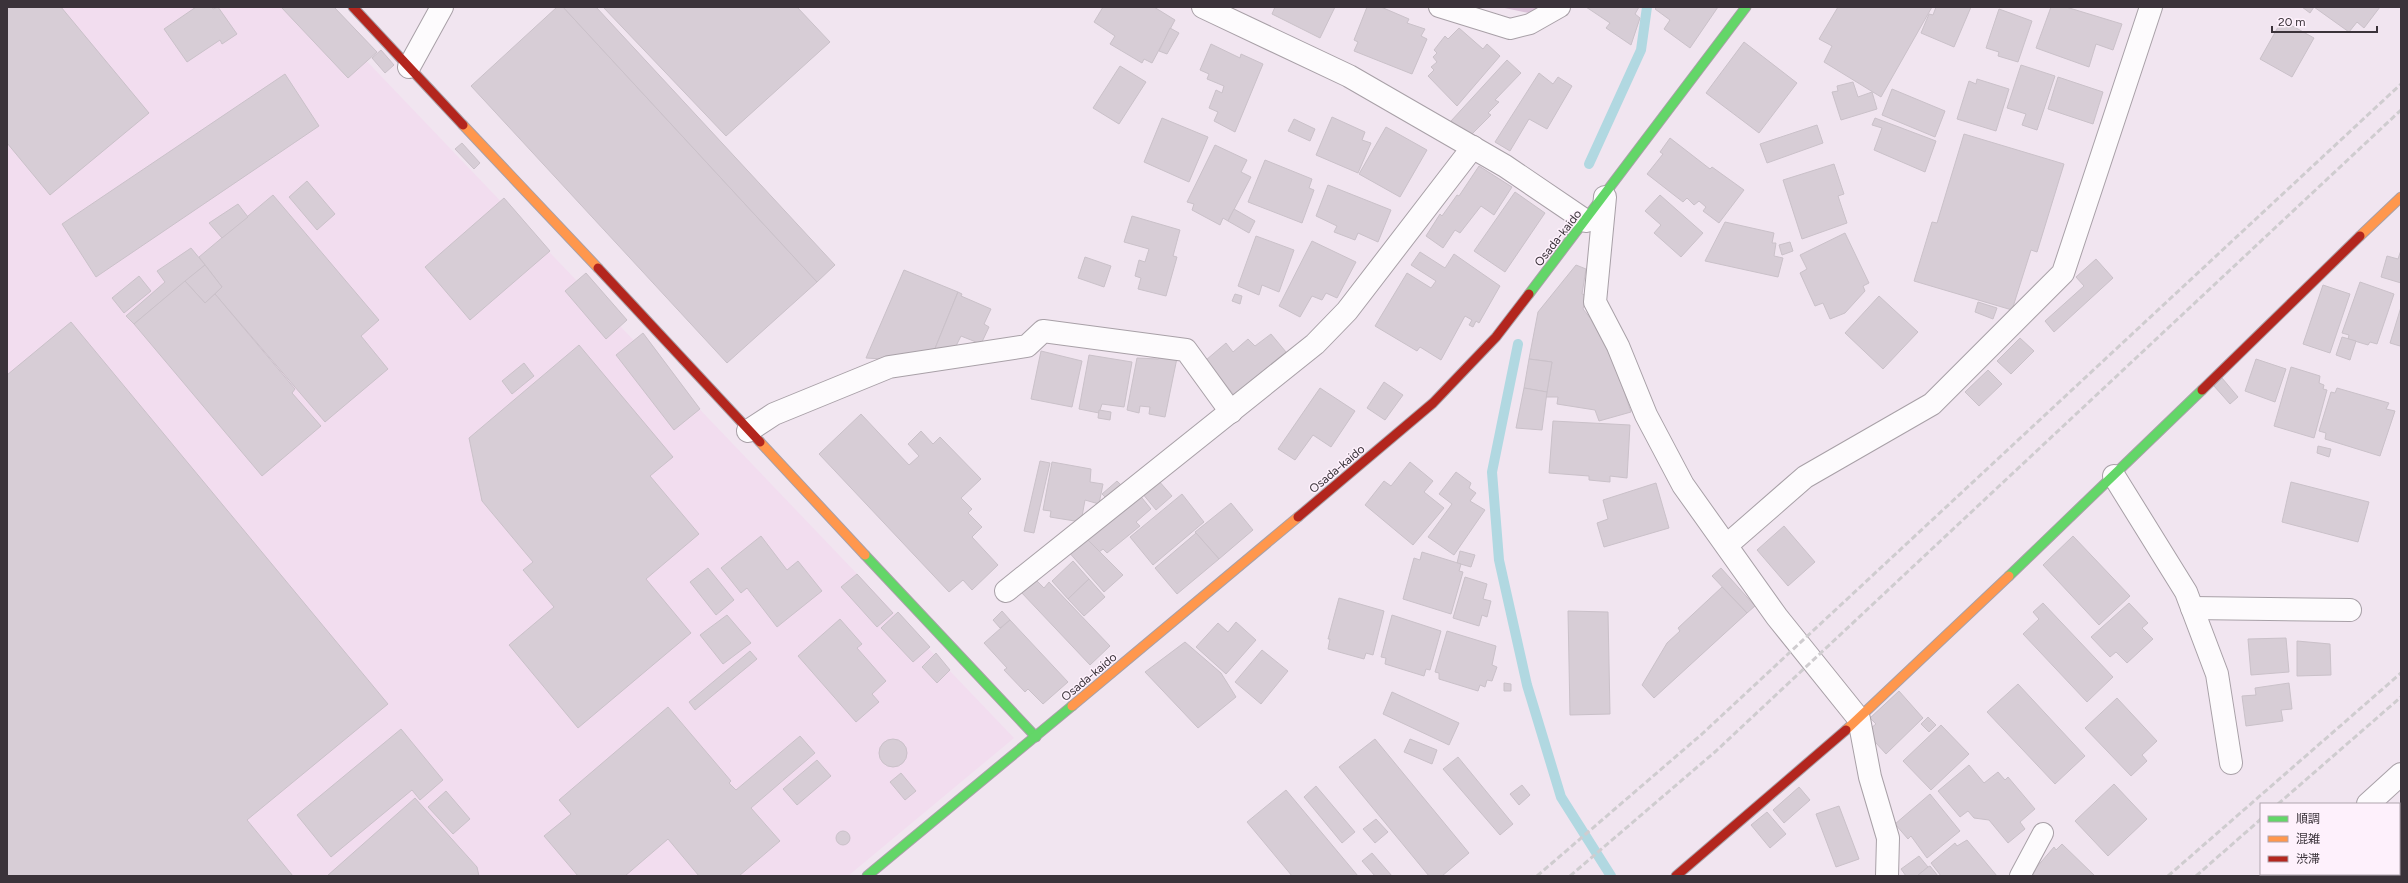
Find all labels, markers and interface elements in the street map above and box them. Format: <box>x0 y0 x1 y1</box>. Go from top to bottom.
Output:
scale bar <box>2272 8 2377 34</box>
text: 20 m <box>2278 15 2306 29</box>
street label: Osada-kaido <box>1532 207 1584 269</box>
street label: Osada-kaido <box>1307 442 1367 496</box>
street label: Osada-kaido <box>1059 650 1119 704</box>
legend <box>2260 803 2400 875</box>
text: 順調 <box>2296 812 2320 826</box>
text: 混雑 <box>2296 832 2320 846</box>
text: 渋滞 <box>2296 852 2320 866</box>

